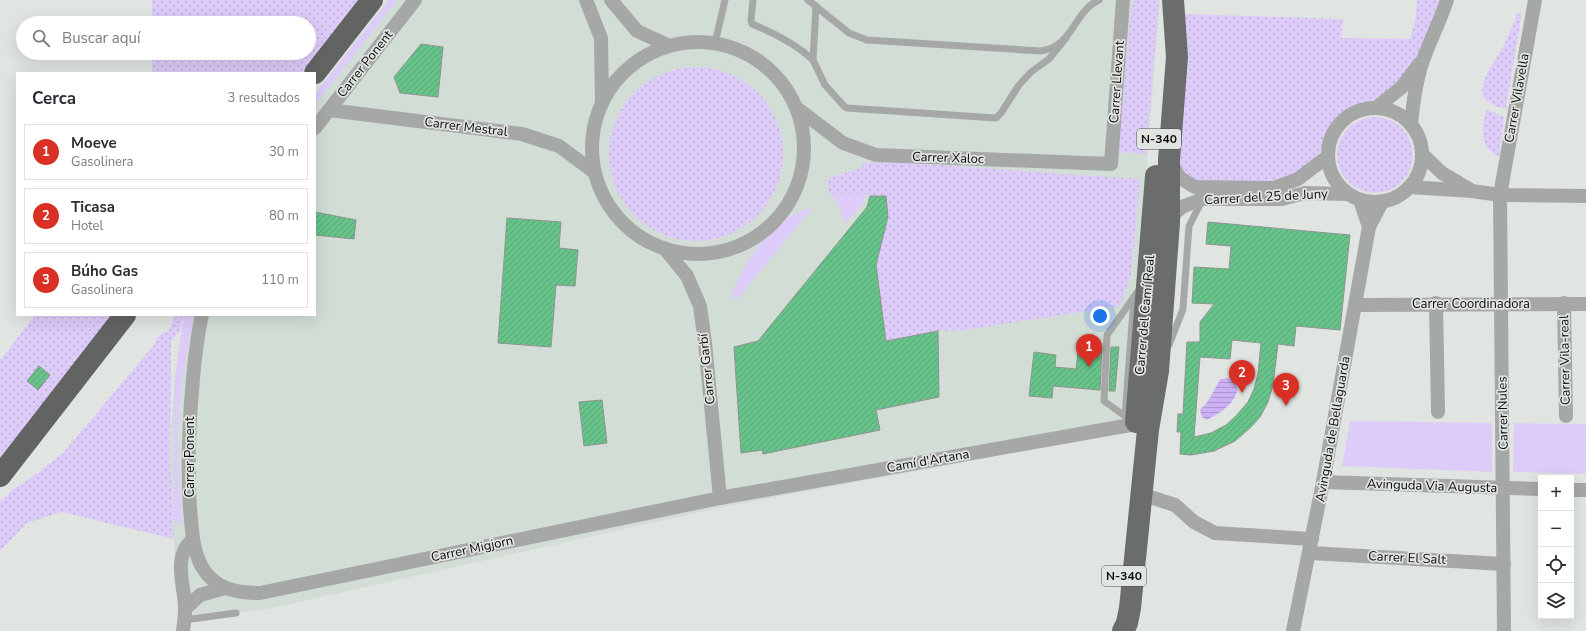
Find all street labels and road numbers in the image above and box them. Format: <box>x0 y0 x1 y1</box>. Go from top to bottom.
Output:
street label: Carrer Ponent <box>333 26 397 101</box>
street label: Carrer Llevant <box>1105 40 1129 124</box>
street label: Carrer Vilavella <box>1500 52 1534 144</box>
street label: Carrer Mestral <box>423 113 509 141</box>
road number: N-340 <box>1137 129 1181 149</box>
street label: Carrer Xaloc <box>912 148 984 168</box>
street label: Carrer del 25 de Juny <box>1204 185 1328 209</box>
street label: Carrer del Camí Real <box>1131 254 1159 376</box>
street label: Carrer Coordinadora <box>1412 295 1530 313</box>
street label: Carrer Vila-real <box>1555 315 1575 405</box>
street label: Carrer Garbí <box>694 332 720 405</box>
street label: Avinguda de Bellaguarda <box>1311 355 1355 503</box>
street label: Carrer Nules <box>1493 376 1513 450</box>
street label: Carrer Ponent <box>181 416 199 497</box>
street label: Camí d'Artana <box>885 445 971 477</box>
street label: Avinguda Via Augusta <box>1366 475 1498 497</box>
street label: Carrer Migjorn <box>429 532 515 566</box>
street label: Carrer El Salt <box>1368 547 1447 569</box>
road number: N-340 <box>1102 566 1146 586</box>

